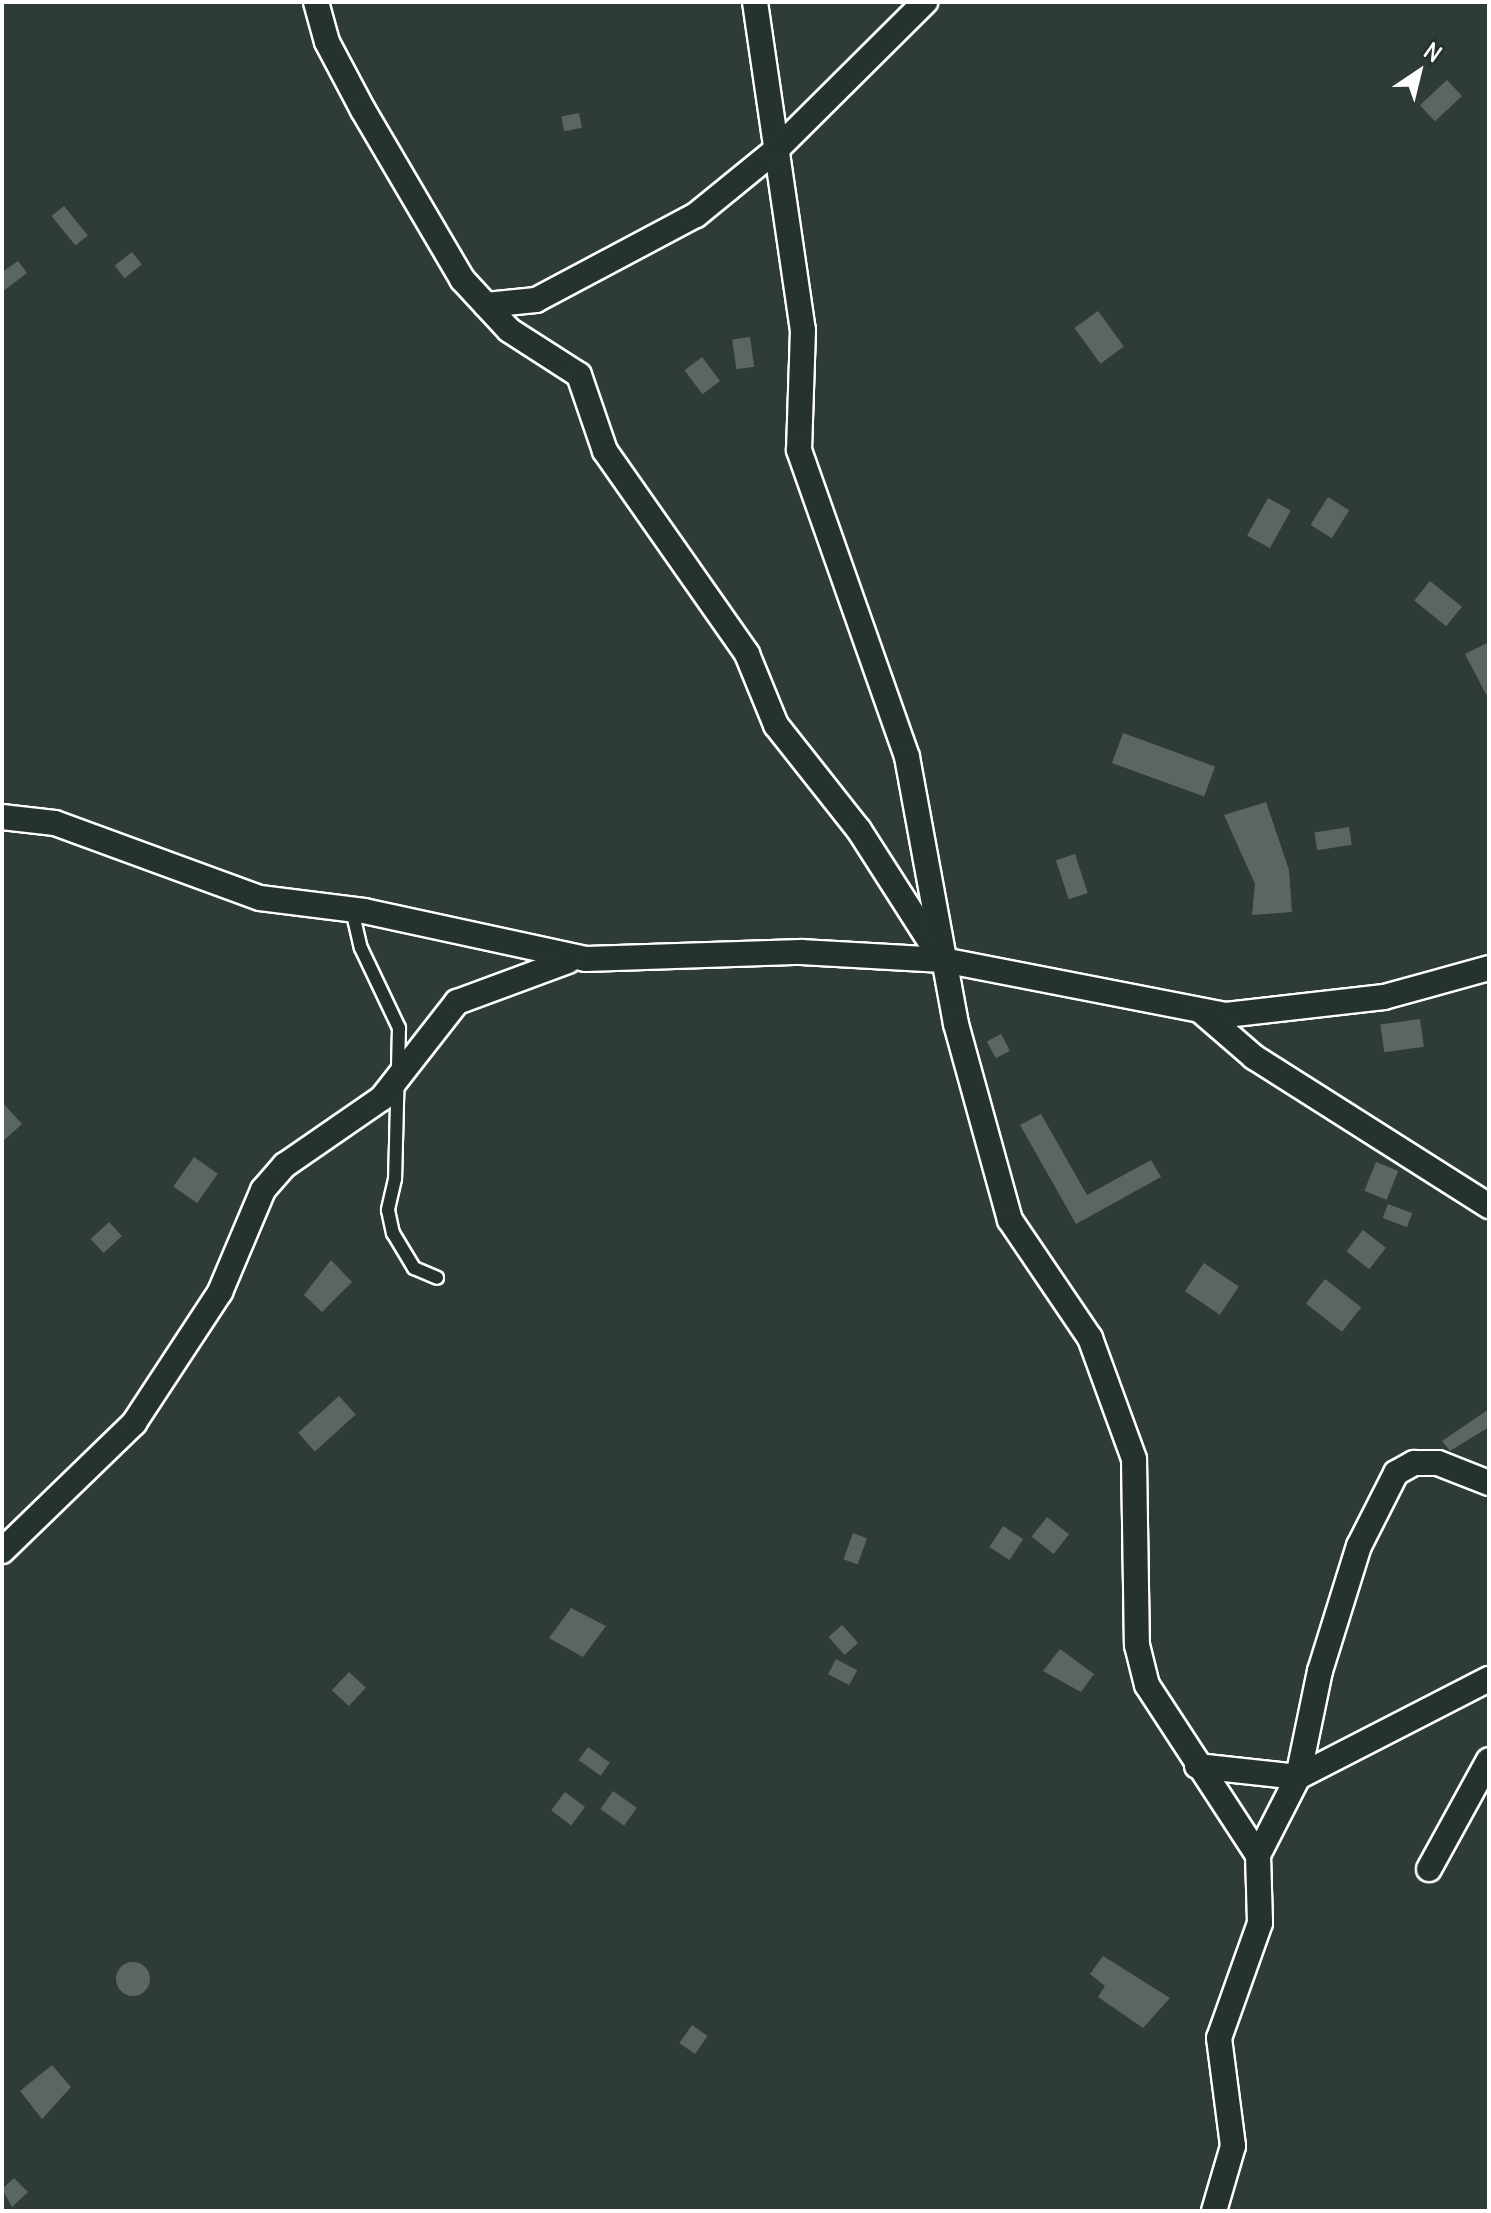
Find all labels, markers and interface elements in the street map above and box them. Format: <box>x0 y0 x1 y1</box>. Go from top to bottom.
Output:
north arrow <box>1379 32 1459 112</box>
text: N <box>1419 37 1447 68</box>

